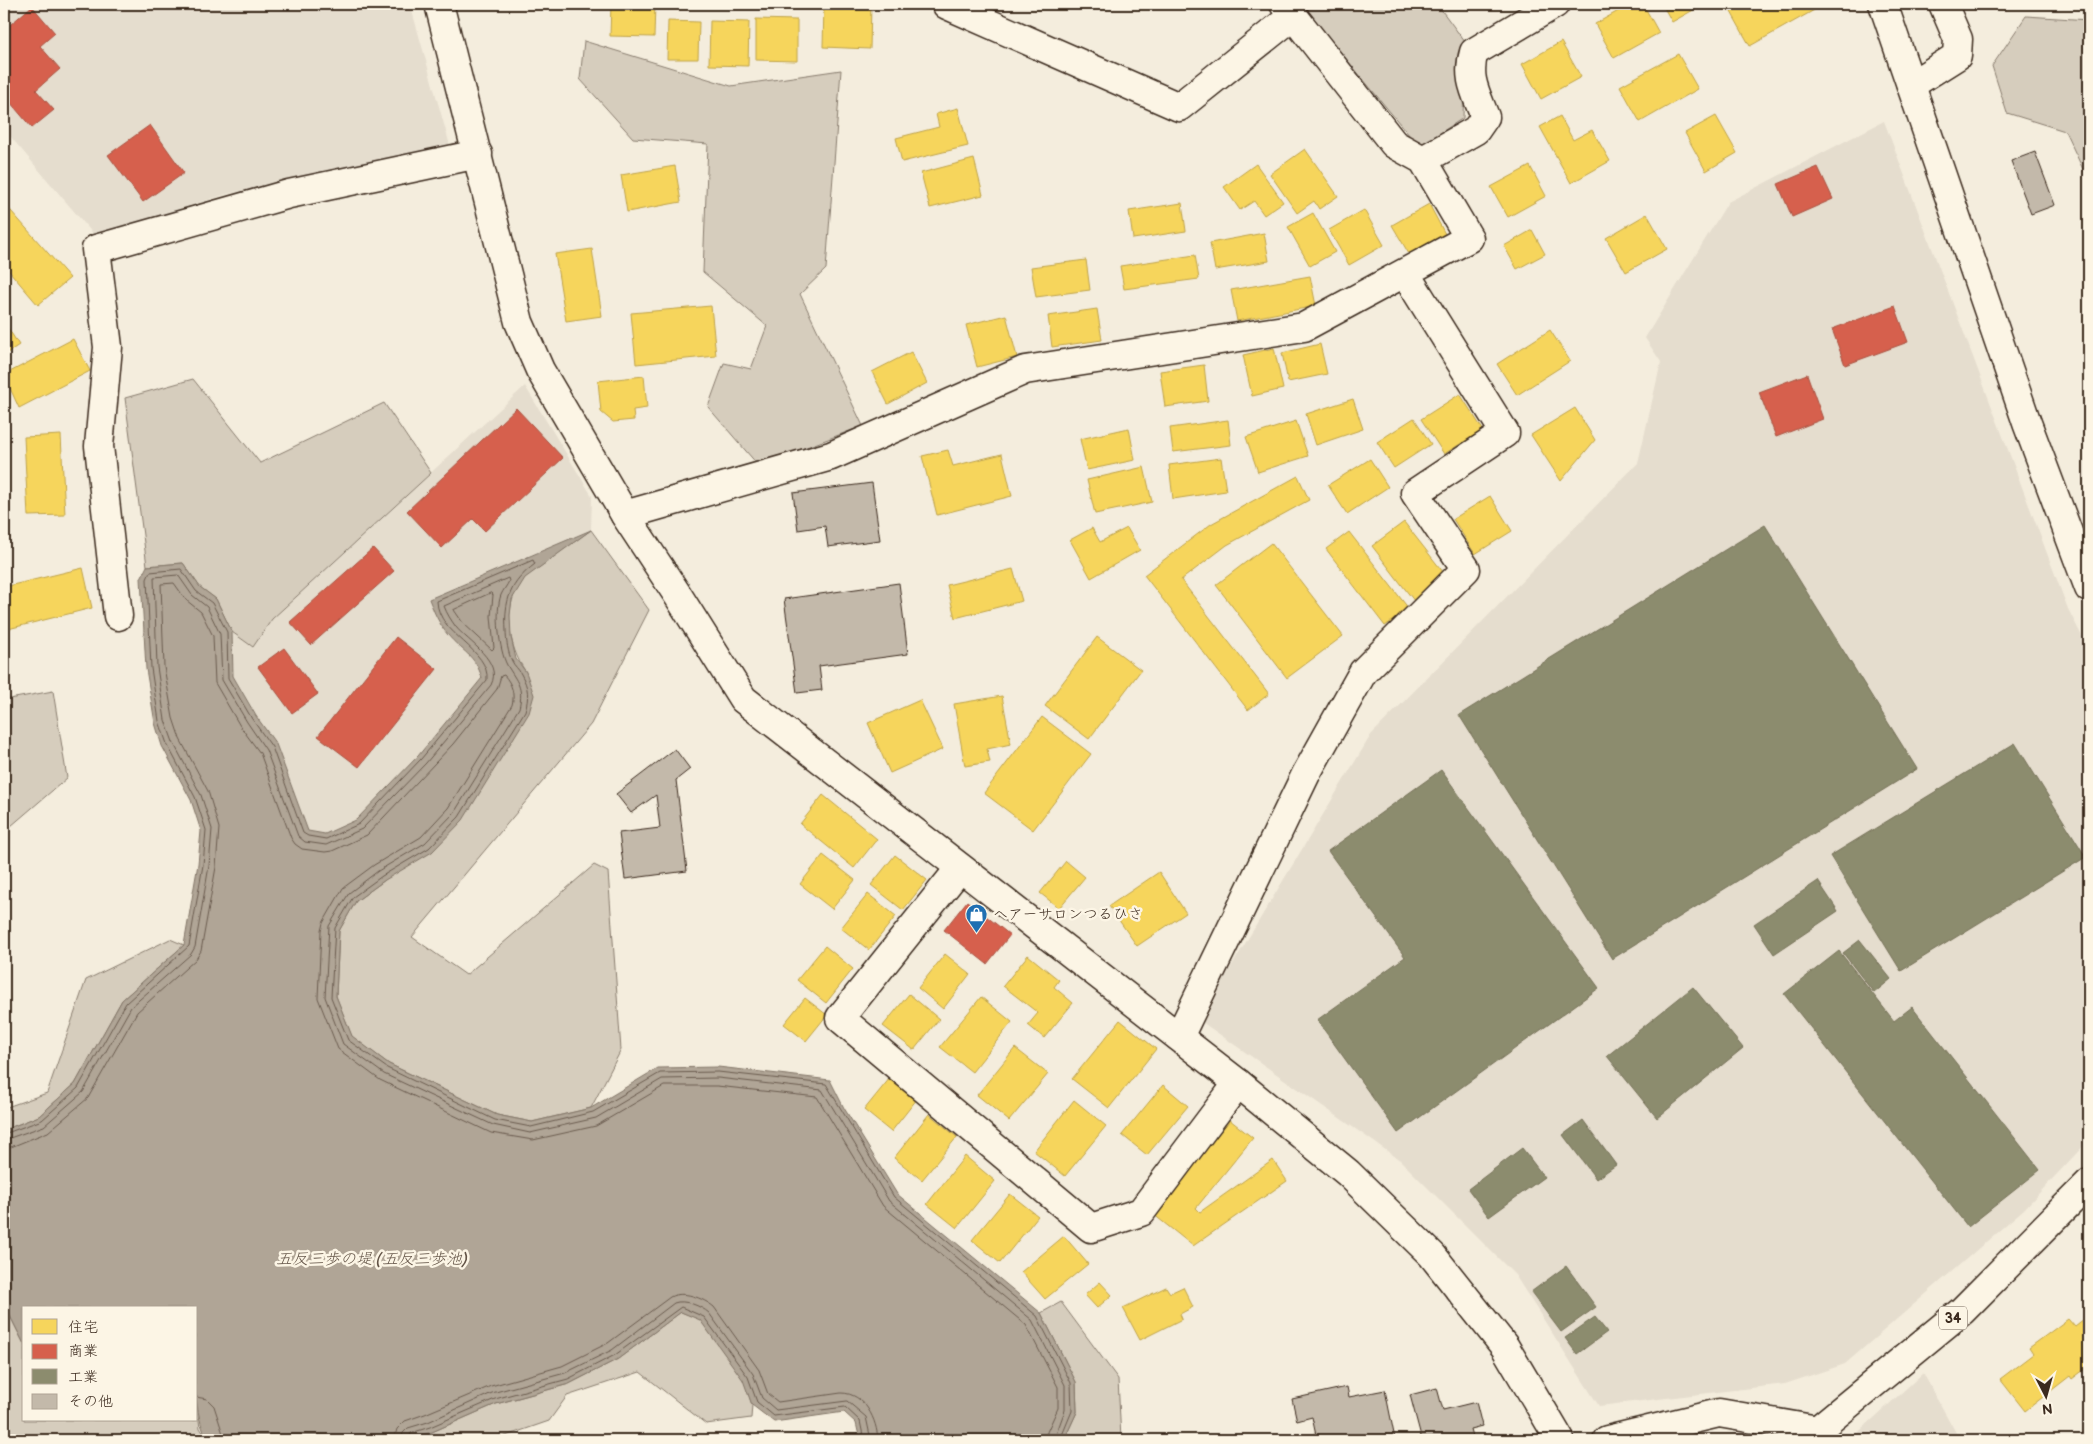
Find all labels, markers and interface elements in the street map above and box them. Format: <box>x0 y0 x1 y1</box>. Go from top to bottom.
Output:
shop icon: ヘアーサロンつるひさ <box>965 902 989 933</box>
place label: ヘアーサロンつるひさ <box>993 905 1143 924</box>
water label: 五反三歩の堤 (五反三歩池) <box>276 1250 468 1269</box>
legend <box>22 1306 198 1422</box>
road number: 34 <box>1939 1306 1967 1330</box>
text: 住宅 <box>68 1318 98 1337</box>
text: 商業 <box>68 1342 98 1361</box>
text: 工業 <box>68 1368 98 1387</box>
north arrow <box>2020 1372 2070 1422</box>
text: その他 <box>68 1392 113 1411</box>
text: N <box>2041 1399 2053 1417</box>

